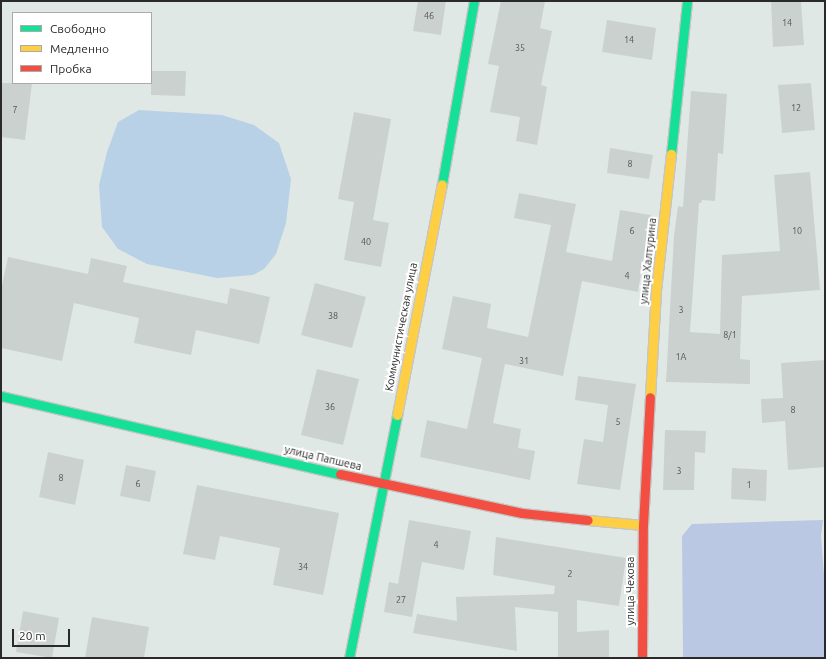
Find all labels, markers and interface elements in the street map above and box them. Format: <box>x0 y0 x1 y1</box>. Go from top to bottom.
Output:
house number: 46 <box>424 11 434 21</box>
legend <box>12 12 152 84</box>
house number: 14 <box>782 18 792 28</box>
text: Свободно <box>50 22 106 35</box>
house number: 14 <box>624 35 634 45</box>
text: Медленно <box>50 42 109 55</box>
house number: 35 <box>515 43 525 53</box>
text: Пробка <box>50 62 92 75</box>
house number: 12 <box>791 103 801 113</box>
house number: 7 <box>12 105 18 115</box>
house number: 8 <box>627 159 633 169</box>
street label: улица Халтурина <box>637 217 659 305</box>
house number: 6 <box>629 226 635 236</box>
house number: 10 <box>792 226 802 236</box>
house number: 40 <box>361 237 371 247</box>
street label: Коммунистическая улица <box>382 262 420 392</box>
house number: 4 <box>624 271 630 281</box>
house number: 3 <box>678 305 684 315</box>
house number: 38 <box>328 311 338 321</box>
house number: 8/1 <box>723 330 737 340</box>
house number: 1А <box>676 352 686 362</box>
house number: 31 <box>519 356 529 366</box>
house number: 36 <box>325 402 335 412</box>
house number: 8 <box>790 405 796 415</box>
house number: 5 <box>615 417 621 427</box>
street label: улица Папшева <box>283 443 363 473</box>
house number: 3 <box>676 466 682 476</box>
house number: 8 <box>58 473 64 483</box>
house number: 6 <box>135 479 141 489</box>
house number: 1 <box>746 480 752 490</box>
house number: 4 <box>433 540 439 550</box>
street label: улица Чехова <box>623 556 637 626</box>
house number: 34 <box>298 562 308 572</box>
house number: 2 <box>567 569 573 579</box>
house number: 27 <box>396 595 406 605</box>
scale bar <box>14 621 72 647</box>
text: 20 m <box>19 629 46 642</box>

